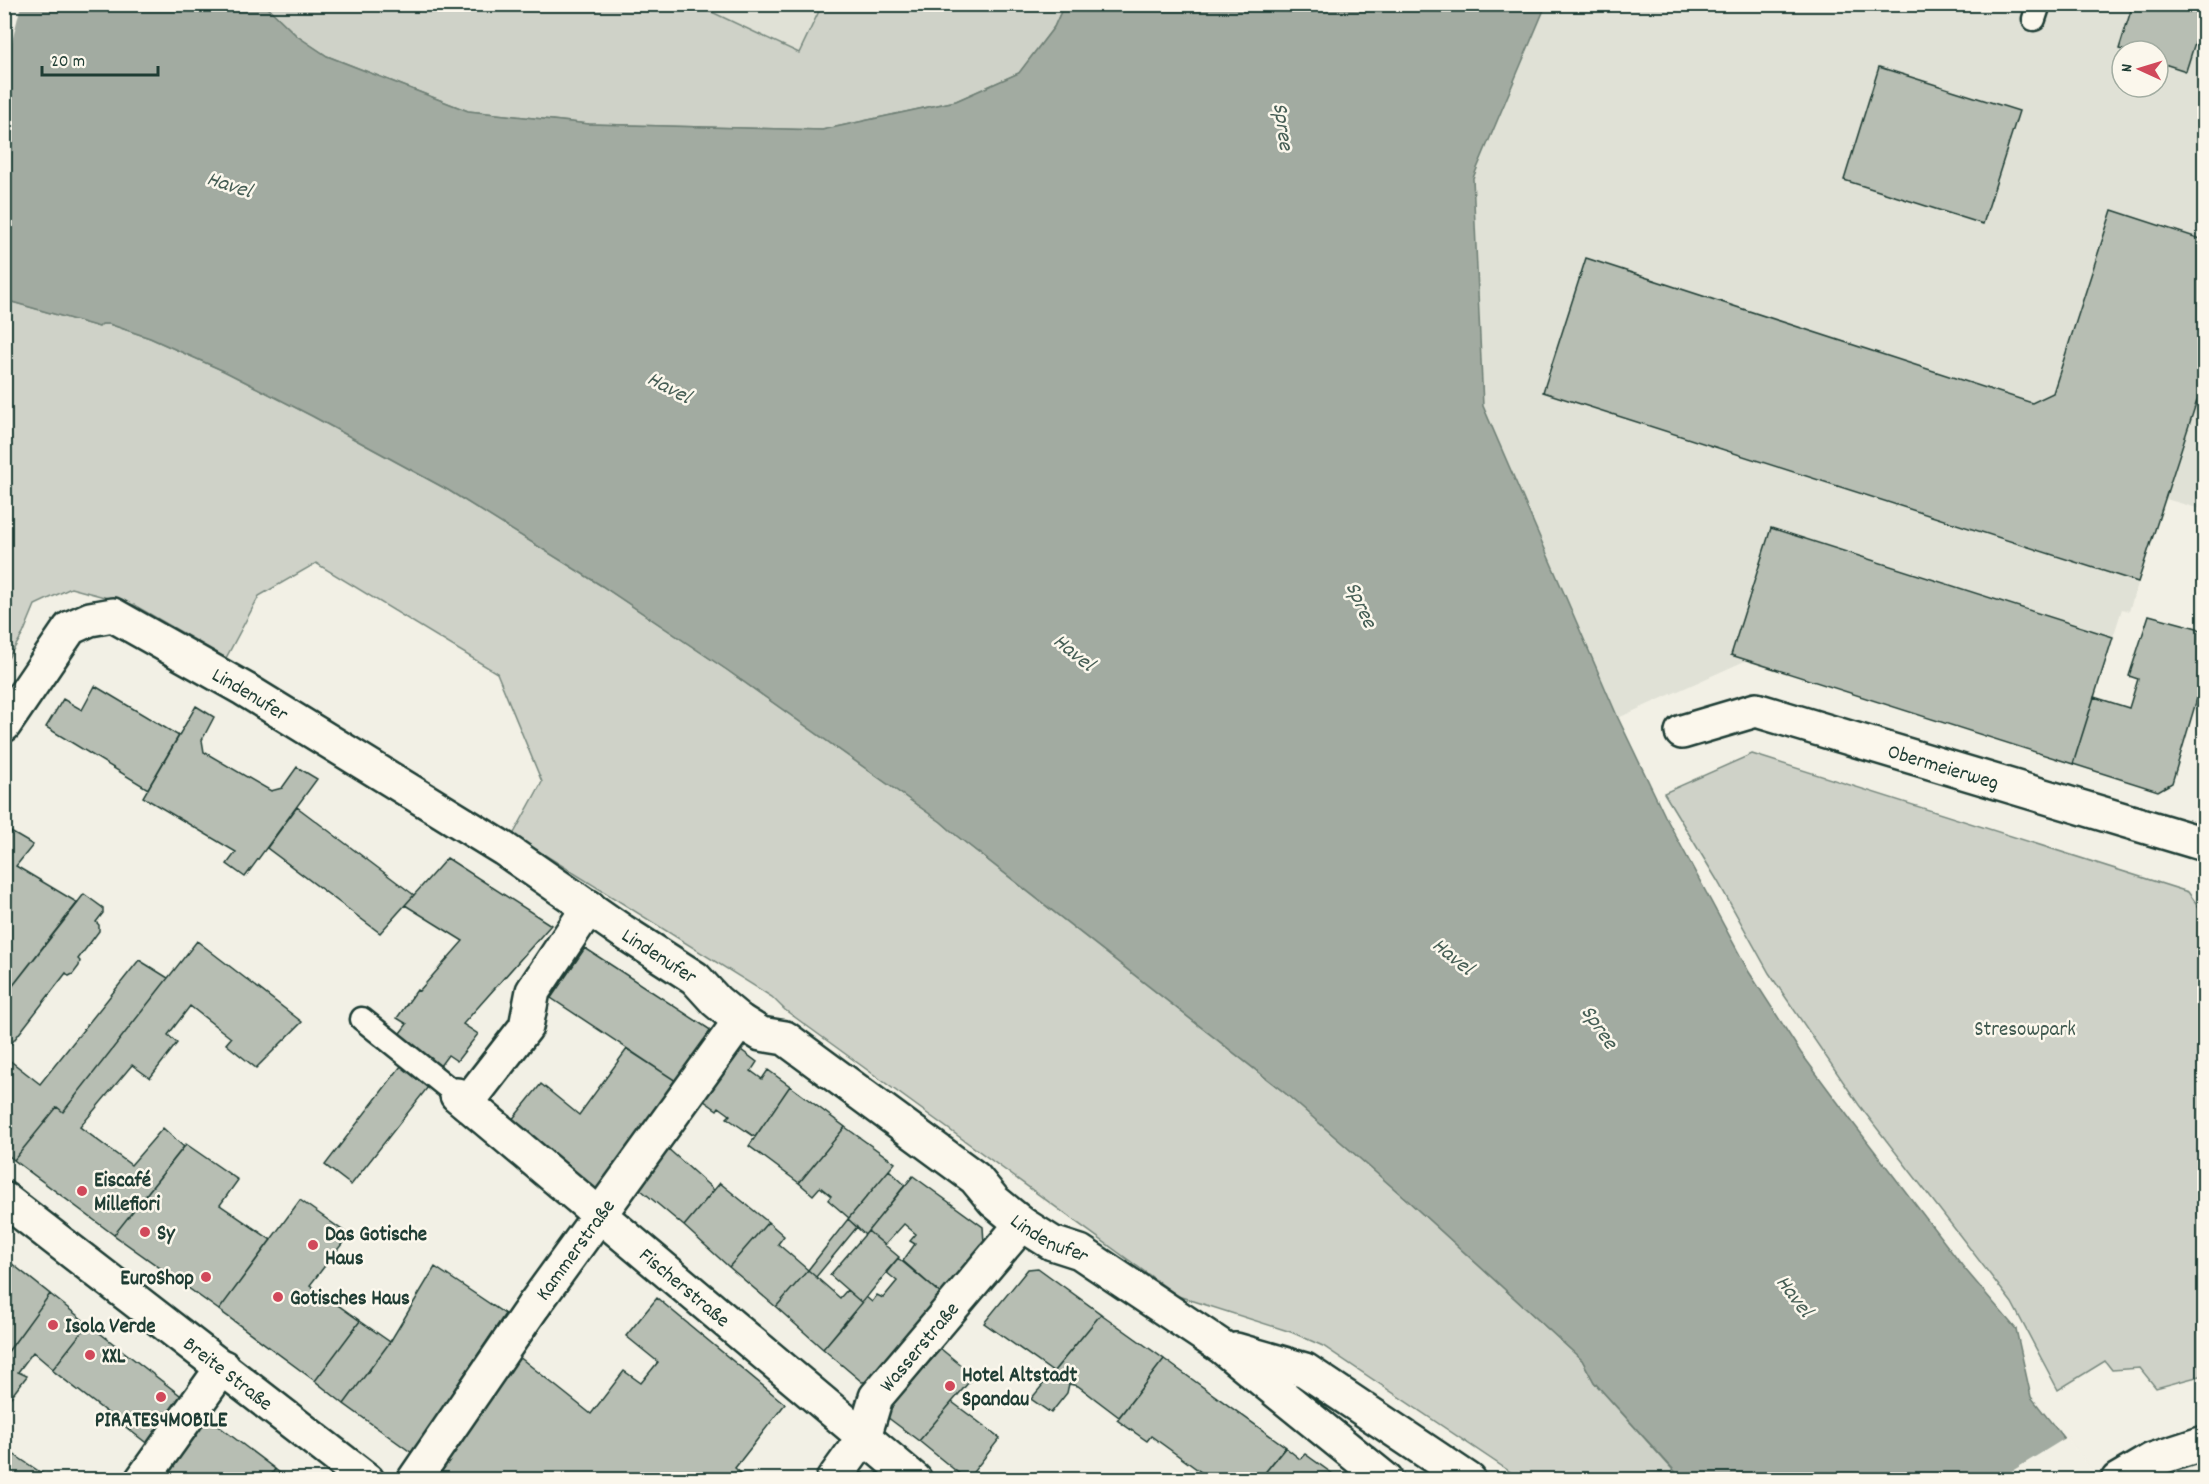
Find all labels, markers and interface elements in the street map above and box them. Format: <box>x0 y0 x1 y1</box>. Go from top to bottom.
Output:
scale bar <box>42 39 158 77</box>
north arrow <box>2110 39 2170 99</box>
text: 20 m <box>51 50 85 75</box>
text: N <box>2116 63 2139 73</box>
water label: Spree <box>1263 101 1300 153</box>
water label: Havel <box>202 165 257 209</box>
water label: Havel <box>641 365 697 414</box>
water label: Spree <box>1336 577 1384 635</box>
water label: Havel <box>1045 627 1102 681</box>
street label: Lindenufer <box>205 662 293 731</box>
street label: Obermeierweg <box>1883 738 2002 800</box>
street label: Lindenufer <box>615 922 702 993</box>
water label: Havel <box>1424 931 1481 985</box>
water label: Spree <box>1572 1000 1625 1057</box>
park label: Stresowpark <box>1974 1016 2076 1046</box>
place label: Eiscafé Millefiori <box>94 1167 160 1221</box>
marker: Eiscafé Millefiori <box>75 1184 89 1198</box>
street label: Kammerstraße <box>530 1194 624 1308</box>
street label: Lindenufer <box>1002 1208 1094 1272</box>
place label: Sy <box>157 1220 176 1250</box>
place label: Das Gotische Haus <box>325 1221 427 1275</box>
marker: Sy <box>138 1225 152 1239</box>
marker: Das Gotische Haus <box>306 1238 320 1252</box>
street label: Fischerstraße <box>631 1242 735 1336</box>
place label: EuroShop <box>120 1265 194 1295</box>
marker: EuroShop <box>199 1270 213 1284</box>
water label: Havel <box>1767 1270 1820 1326</box>
place label: Gotisches Haus <box>290 1285 410 1315</box>
marker: Gotisches Haus <box>271 1290 285 1304</box>
street label: Wasserstraße <box>874 1297 968 1400</box>
place label: Isola Verde <box>65 1313 156 1343</box>
marker: Isola Verde <box>46 1318 60 1332</box>
street label: Breite Straße <box>175 1331 278 1420</box>
place label: XXL <box>102 1343 126 1373</box>
marker: XXL <box>83 1348 97 1362</box>
place label: Hotel Altstadt Spandau <box>962 1362 1077 1416</box>
marker: Hotel Altstadt Spandau <box>943 1379 957 1393</box>
marker: PIRATES4MOBILE <box>154 1390 168 1404</box>
place label: PIRATES4MOBILE <box>95 1407 228 1437</box>

